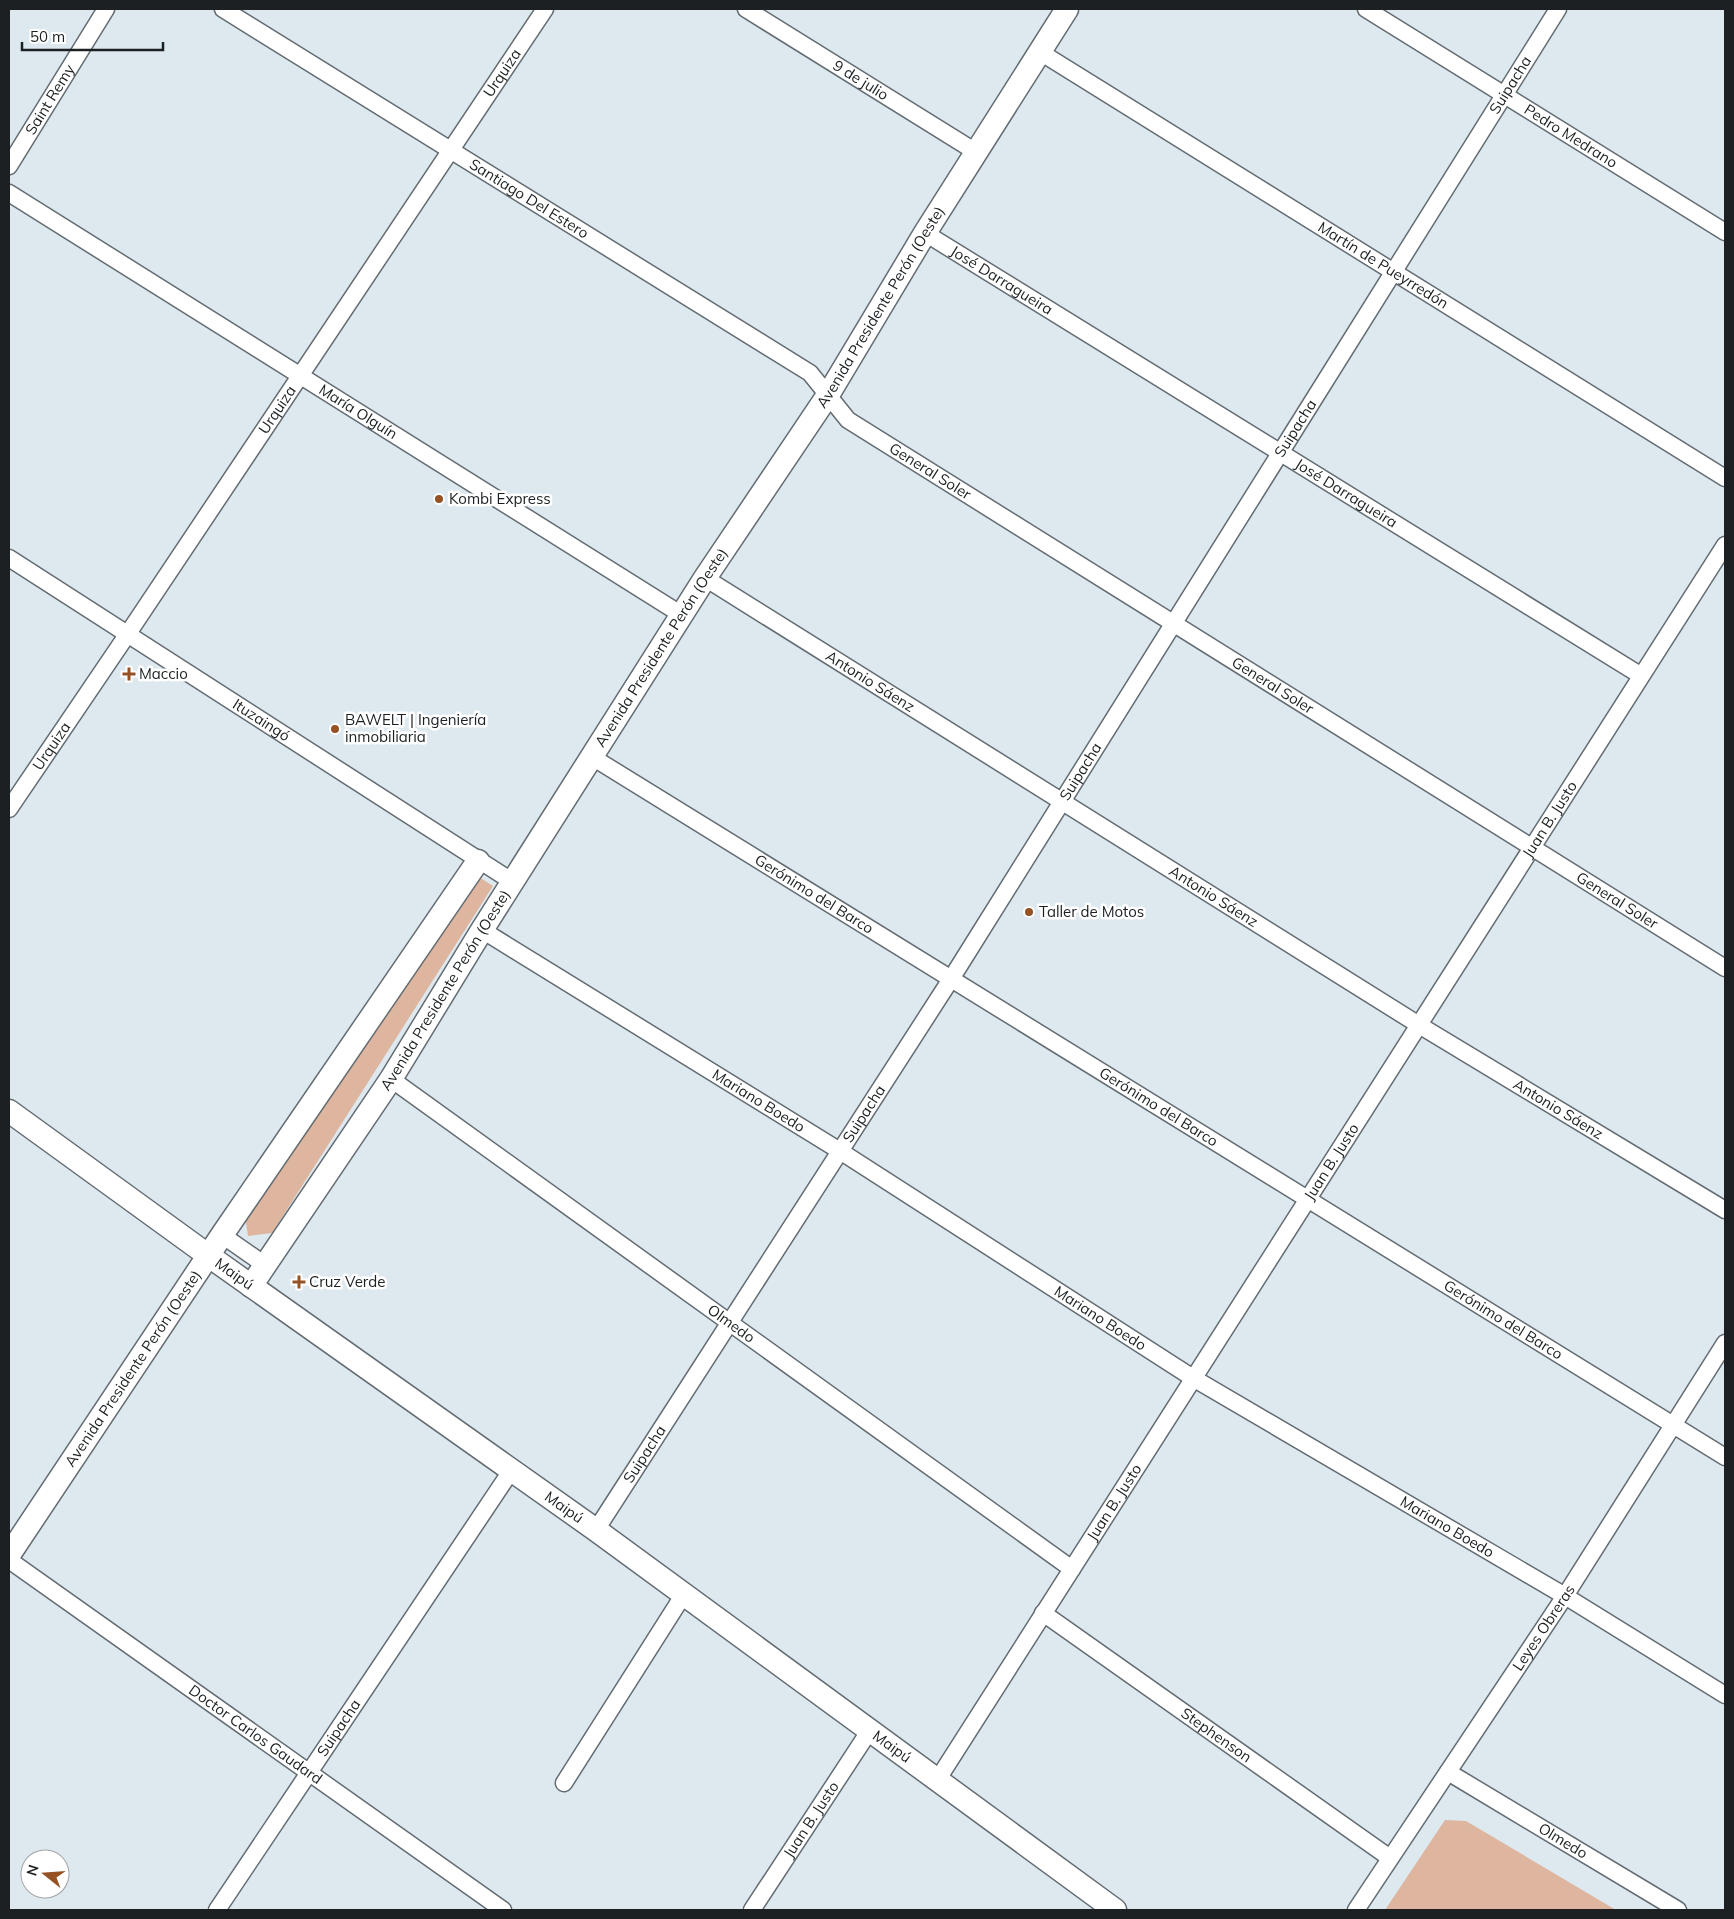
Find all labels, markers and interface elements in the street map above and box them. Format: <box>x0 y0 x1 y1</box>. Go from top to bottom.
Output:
scale bar <box>22 20 164 52</box>
text: 50 m <box>30 27 65 46</box>
street label: Urquiza <box>479 45 525 101</box>
street label: Suipacha <box>1485 52 1535 117</box>
street label: 9 de julio <box>830 55 892 104</box>
street label: Saint Remy <box>21 61 79 138</box>
street label: Pedro Medrano <box>1521 100 1621 172</box>
street label: Santiago Del Estero <box>466 154 592 242</box>
street label: Avenida Presidente Perón (Oeste) <box>812 203 949 412</box>
street label: Martín de Pueyrredón <box>1315 217 1452 313</box>
street label: José Darragueira <box>947 241 1057 319</box>
street label: María Olguín <box>316 380 401 443</box>
street label: Urquiza <box>254 382 300 437</box>
street label: Suipacha <box>1270 396 1320 461</box>
street label: General Soler <box>886 438 975 504</box>
street label: José Darragueira <box>1292 454 1401 532</box>
place label: Kombi Express <box>449 489 551 508</box>
marker: Kombi Express <box>433 493 445 505</box>
street label: Avenida Presidente Perón (Oeste) <box>590 544 731 750</box>
street label: Antonio Sáenz <box>822 646 919 716</box>
street label: General Soler <box>1228 652 1318 718</box>
place label: Maccio <box>139 664 188 683</box>
marker: Maccio <box>123 668 135 680</box>
street label: Ituzaingó <box>229 694 294 745</box>
place label: BAWELT | Ingeniería inmobiliaria <box>345 710 486 746</box>
street label: Urquiza <box>28 718 74 774</box>
marker: BAWELT | Ingeniería inmobiliaria <box>329 723 341 735</box>
street label: Suipacha <box>1055 739 1106 804</box>
street label: Juan B. Justo <box>1518 777 1581 861</box>
street label: Gerónimo del Barco <box>751 850 877 938</box>
street label: Antonio Sáenz <box>1166 861 1262 931</box>
street label: General Soler <box>1573 867 1662 933</box>
street label: Avenida Presidente Perón (Oeste) <box>376 886 514 1094</box>
place label: Taller de Motos <box>1039 902 1144 921</box>
marker: Taller de Motos <box>1023 906 1035 918</box>
street label: Gerónimo del Barco <box>1096 1063 1222 1151</box>
street label: Mariano Boedo <box>709 1064 809 1136</box>
street label: Antonio Sáenz <box>1510 1074 1607 1143</box>
street label: Suipacha <box>838 1081 889 1146</box>
street label: Juan B. Justo <box>1300 1120 1363 1204</box>
street label: Maipú <box>211 1253 258 1294</box>
street label: Avenida Presidente Perón (Oeste) <box>60 1266 205 1470</box>
place label: Cruz Verde <box>309 1272 385 1291</box>
marker: Cruz Verde <box>293 1276 305 1288</box>
street label: Gerónimo del Barco <box>1440 1276 1566 1363</box>
street label: Mariano Boedo <box>1051 1281 1150 1354</box>
street label: Olmedo <box>704 1300 759 1347</box>
street label: Suipacha <box>619 1422 670 1486</box>
street label: Juan B. Justo <box>1082 1460 1145 1544</box>
street label: Maipú <box>541 1487 587 1527</box>
street label: Mariano Boedo <box>1397 1492 1498 1561</box>
street label: Leyes Obreras <box>1508 1581 1579 1674</box>
street label: Doctor Carlos Gaudard <box>185 1680 326 1788</box>
street label: Suipacha <box>313 1696 364 1760</box>
street label: Stephenson <box>1177 1703 1256 1766</box>
street label: Maipú <box>869 1726 915 1767</box>
street label: Juan B. Justo <box>779 1778 843 1861</box>
street label: Olmedo <box>1535 1818 1591 1863</box>
north arrow <box>20 1849 70 1899</box>
text: N <box>22 1863 43 1878</box>

